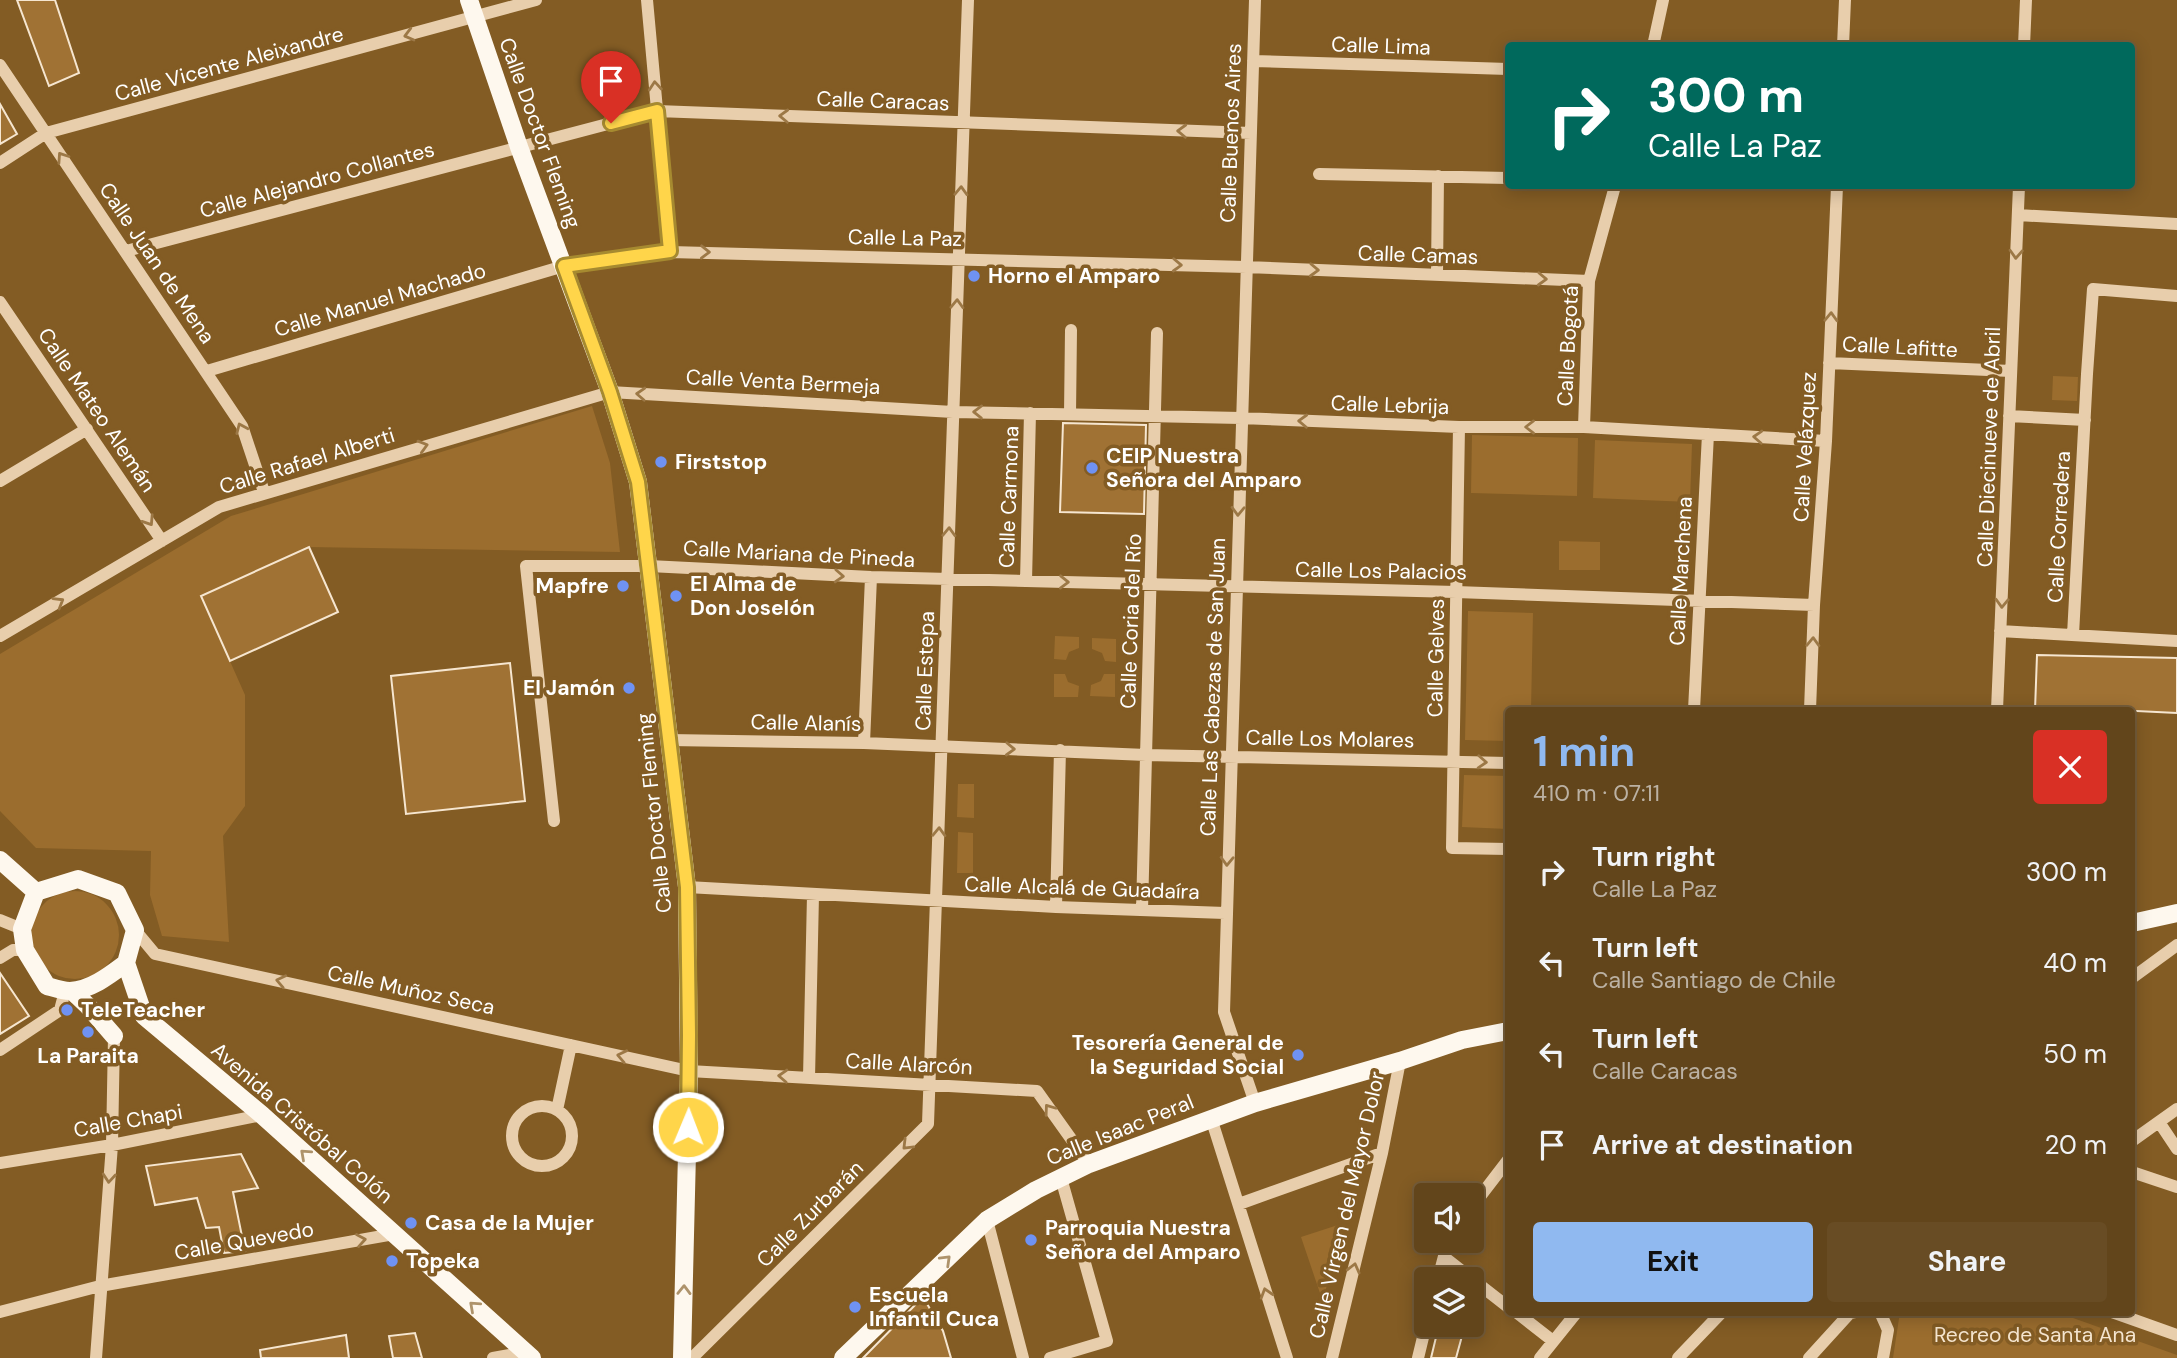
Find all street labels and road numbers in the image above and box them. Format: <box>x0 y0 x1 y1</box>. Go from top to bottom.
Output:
street label: Calle Vicente Aleixandre <box>111 20 347 108</box>
street label: Calle Lima <box>1331 30 1431 62</box>
street label: Calle Doctor Fleming <box>492 34 588 233</box>
street label: Calle Buenos Aires <box>1214 43 1248 223</box>
street label: Calle Caracas <box>816 85 950 117</box>
street label: Calle Alejandro Collantes <box>197 135 437 225</box>
street label: Calle Juan de Mena <box>93 177 221 349</box>
street label: Calle La Paz <box>848 223 962 253</box>
street label: Calle Camas <box>1357 239 1479 271</box>
street label: Calle Manuel Machado <box>271 256 489 344</box>
street label: Calle Bogotá <box>1551 285 1585 407</box>
street label: Calle Mateo Alemán <box>31 322 163 498</box>
street label: Calle Diecinueve de Abril <box>1971 326 2007 568</box>
street label: Calle Lafitte <box>1841 330 1959 364</box>
street label: Calle Venta Bermeja <box>685 363 881 401</box>
street label: Calle Velázquez <box>1787 371 1823 523</box>
street label: Calle Lebrija <box>1330 389 1450 421</box>
street label: Calle Rafael Alberti <box>216 421 398 501</box>
street label: Calle Carmona <box>993 425 1025 569</box>
street label: Calle Corredera <box>2041 450 2077 604</box>
street label: Calle Marchena <box>1663 496 1699 646</box>
street label: Calle Coria del Río <box>1114 533 1148 709</box>
street label: Calle Mariana de Pineda <box>682 534 916 574</box>
street label: Calle Las Cabezas de San Juan <box>1194 537 1232 837</box>
street label: Calle Los Palacios <box>1295 556 1467 586</box>
street label: Calle Gelves <box>1421 598 1451 718</box>
street label: Calle Estepa <box>909 611 941 731</box>
street label: Calle Alanís <box>750 708 862 738</box>
street label: Calle Doctor Fleming <box>630 711 678 914</box>
street label: Calle Los Molares <box>1245 724 1415 754</box>
street label: Calle Alcalá de Guadaíra <box>964 870 1200 906</box>
street label: Calle Muñoz Seca <box>325 959 497 1021</box>
street label: Avenida Cristóbal Colón <box>205 1036 399 1210</box>
street label: Calle Alarcón <box>845 1047 973 1081</box>
street label: Calle Virgen del Mayor Dolor <box>1303 1068 1391 1341</box>
street label: Calle Isaac Peral <box>1042 1088 1198 1172</box>
street label: Calle Chapi <box>71 1098 185 1144</box>
street label: Calle Zurbarán <box>750 1154 870 1274</box>
street label: Calle Quevedo <box>172 1215 316 1267</box>

